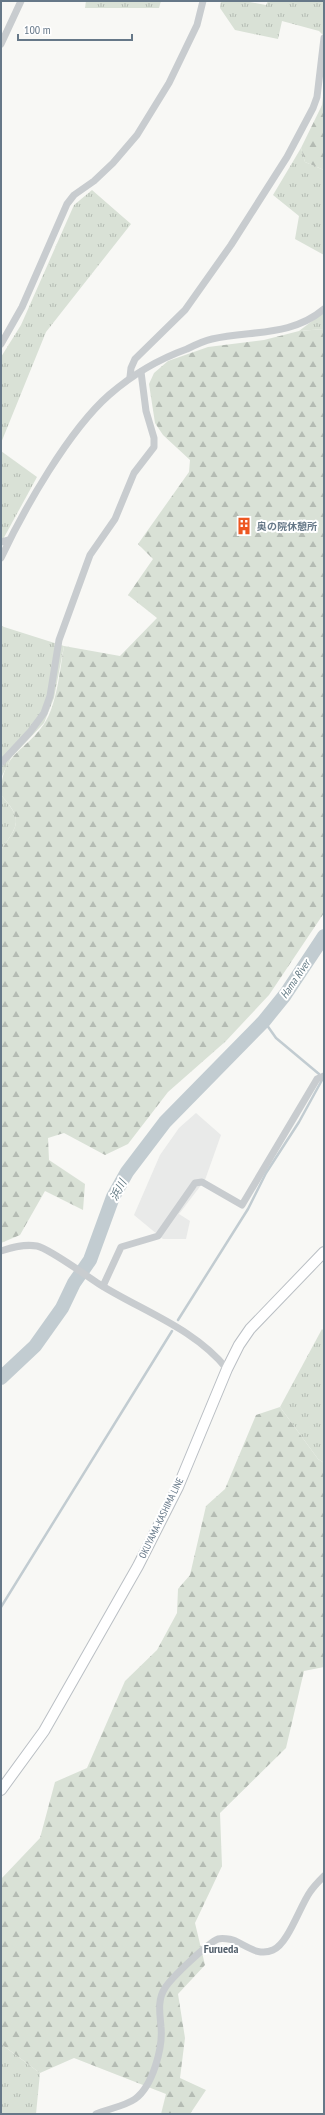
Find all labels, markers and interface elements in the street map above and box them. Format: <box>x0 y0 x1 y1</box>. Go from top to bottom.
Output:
scale bar <box>18 16 132 42</box>
text: 100 m <box>24 22 51 37</box>
building icon: 奥の院休憩所 <box>234 516 254 536</box>
place label: 奥の院休憩所 <box>257 520 317 533</box>
water label: Hama River <box>277 955 314 1001</box>
water label: 浜川 <box>107 1176 130 1203</box>
street label: OKUYAMA-KASHIMA LINE <box>136 1475 186 1561</box>
district label: Furueda <box>204 1941 238 1956</box>

